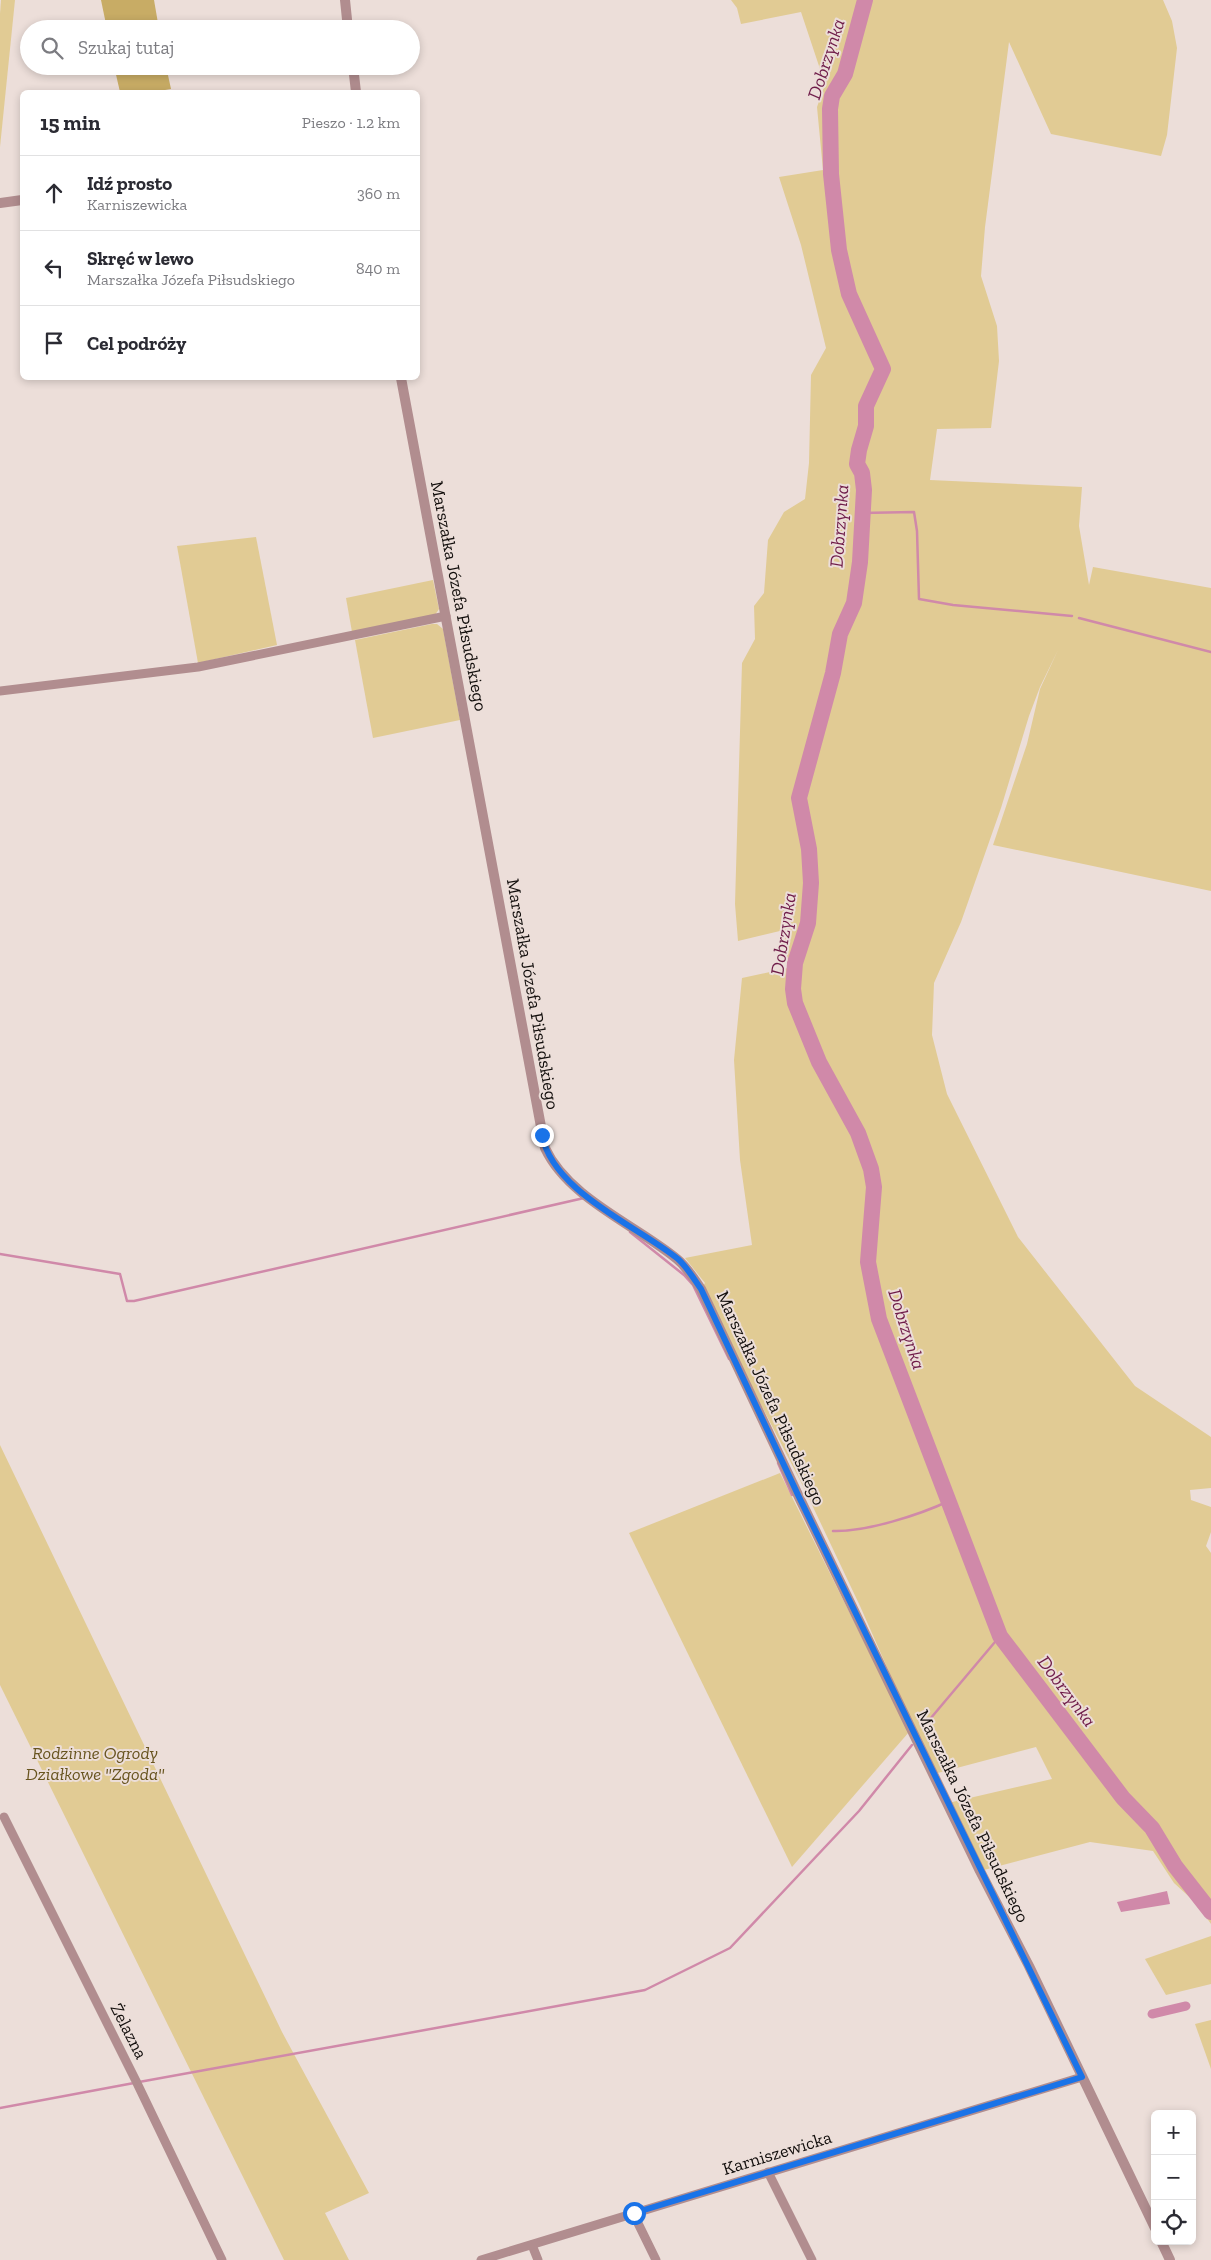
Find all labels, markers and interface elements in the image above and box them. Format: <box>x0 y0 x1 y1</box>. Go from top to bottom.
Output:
water label: Dobrzynka <box>802 16 850 102</box>
search box <box>20 20 420 75</box>
icon: search <box>38 34 66 62</box>
text: Szukaj tutaj <box>78 36 174 59</box>
text: 15 min <box>40 110 101 135</box>
text: Pieszo · 1.2 km <box>302 113 400 132</box>
text: Idź prosto <box>87 172 172 195</box>
icon: ahead <box>40 179 68 207</box>
text: 360 m <box>357 184 400 203</box>
text: Karniszewicka <box>87 195 187 214</box>
text: Skręć w lewo <box>87 247 194 270</box>
icon: left <box>40 254 68 282</box>
text: 840 m <box>356 259 400 278</box>
text: Marszałka Józefa Piłsudskiego <box>87 270 295 289</box>
icon: arrive <box>40 329 68 357</box>
text: Cel podróży <box>87 332 186 355</box>
street label: Marszałka Józefa Piłsudskiego <box>426 479 492 713</box>
water label: Dobrzynka <box>825 484 853 568</box>
street label: Marszałka Józefa Piłsudskiego <box>502 877 564 1111</box>
water label: Dobrzynka <box>765 891 801 977</box>
route end <box>531 1124 554 1147</box>
water label: Dobrzynka <box>883 1286 931 1372</box>
street label: Marszałka Józefa Piłsudskiego <box>712 1287 830 1509</box>
water label: Dobrzynka <box>1033 1651 1101 1731</box>
street label: Marszałka Józefa Piłsudskiego <box>912 1706 1034 1926</box>
park label: Rodzinne Ogrody Działkowe "Zgoda" <box>25 1742 165 1785</box>
street label: Żelazna <box>106 1999 152 2063</box>
map controls <box>1151 2110 1196 2245</box>
button: + <box>1151 2110 1196 2155</box>
street label: Karniszewicka <box>720 2126 834 2180</box>
button: − <box>1151 2155 1196 2200</box>
button: locate <box>1151 2200 1196 2245</box>
route start <box>623 2202 646 2225</box>

